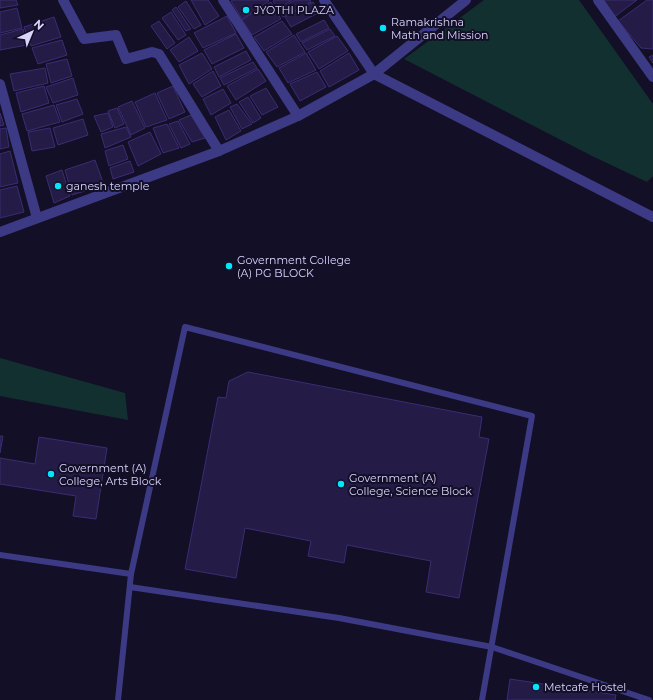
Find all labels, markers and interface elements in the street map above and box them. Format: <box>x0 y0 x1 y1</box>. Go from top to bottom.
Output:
place label: JYOTHI PLAZA <box>253 3 334 17</box>
marker: JYOTHI PLAZA <box>241 5 251 15</box>
north arrow <box>12 12 52 52</box>
place label: Ramakrishna Math and Mission <box>391 15 489 42</box>
text: N <box>31 17 47 33</box>
marker: Ramakrishna Math and Mission <box>378 23 388 33</box>
place label: ganesh temple <box>66 179 150 193</box>
marker: ganesh temple <box>53 181 63 191</box>
place label: Government College (A) PG BLOCK <box>237 253 351 280</box>
marker: Government College (A) PG BLOCK <box>224 261 234 271</box>
place label: Government (A) College, Arts Block <box>59 461 162 488</box>
marker: Government (A) College, Arts Block <box>46 469 56 479</box>
place label: Government (A) College, Science Block <box>349 471 472 498</box>
marker: Government (A) College, Science Block <box>336 479 346 489</box>
place label: Metcafe Hostel <box>544 680 626 694</box>
marker: Metcafe Hostel <box>531 682 541 692</box>

